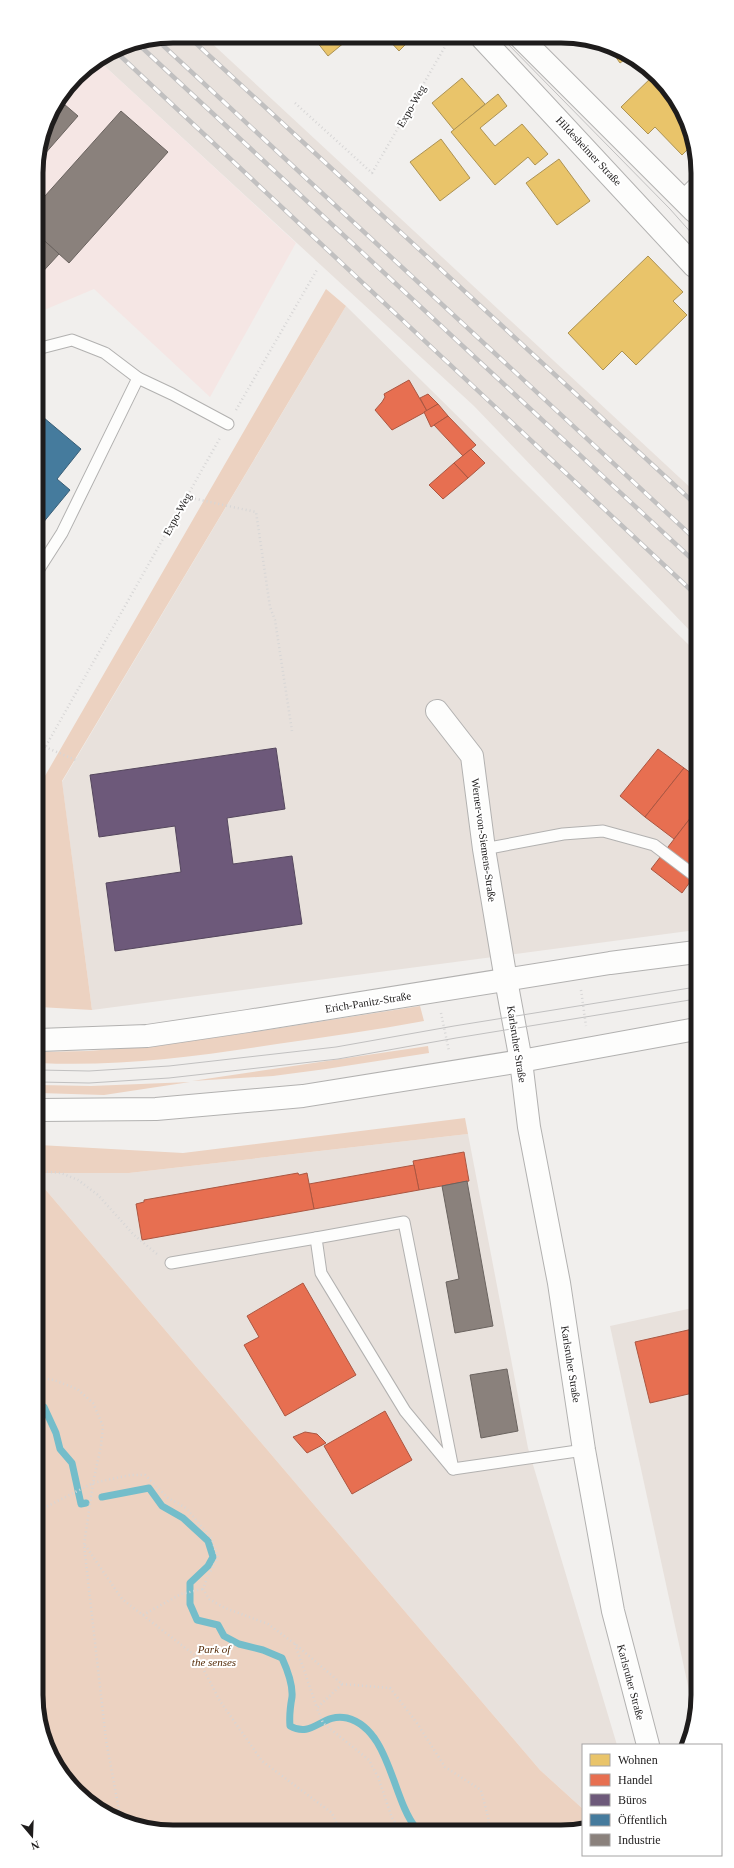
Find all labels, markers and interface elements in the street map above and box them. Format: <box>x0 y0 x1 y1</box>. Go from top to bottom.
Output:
street label: Expo-Weg <box>394 82 428 129</box>
street label: Hildesheimer Straße <box>554 114 624 188</box>
street label: Expo-Weg <box>160 490 194 537</box>
street label: Werner-von-Siemens-Straße <box>469 777 499 903</box>
street label: Erich-Panitz-Straße <box>324 989 412 1015</box>
street label: Karlsruher Straße <box>505 1005 529 1084</box>
street label: Karlsruher Straße <box>559 1325 583 1404</box>
park label: Park of the senses <box>192 1643 236 1668</box>
street label: Karlsruher Straße <box>615 1643 647 1721</box>
legend <box>582 1744 722 1856</box>
text: Wohnen <box>618 1753 658 1767</box>
text: Handel <box>618 1773 653 1787</box>
text: Büros <box>618 1793 647 1807</box>
text: Öffentlich <box>618 1813 667 1827</box>
north arrow <box>12 1816 52 1856</box>
text: Industrie <box>618 1833 661 1847</box>
text: N <box>29 1838 41 1852</box>

